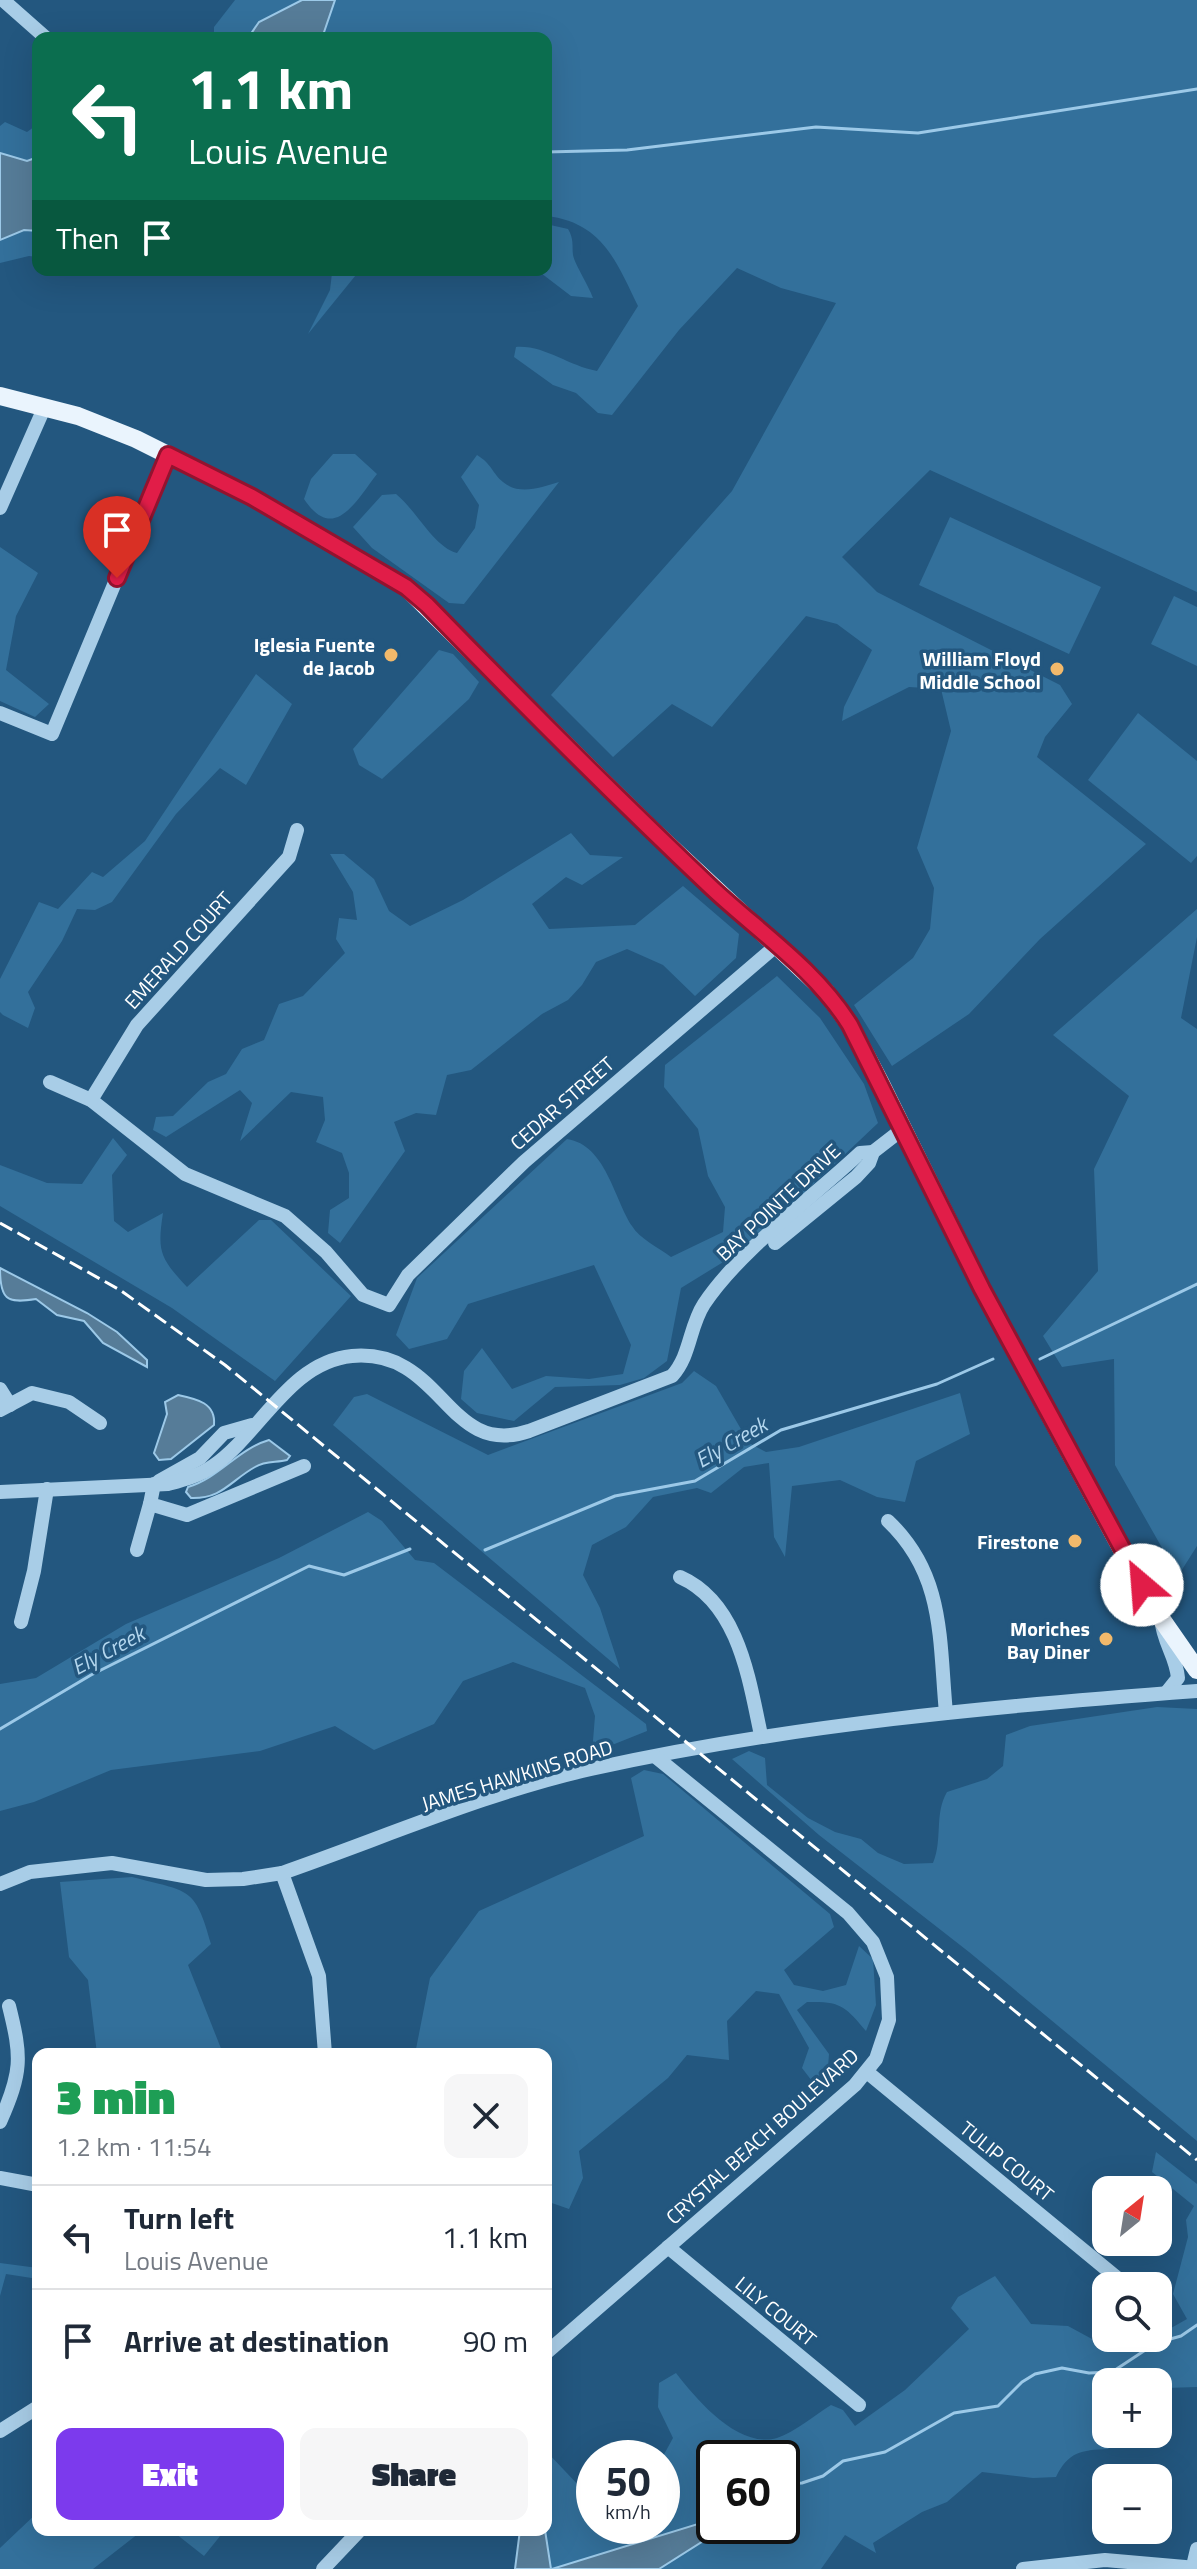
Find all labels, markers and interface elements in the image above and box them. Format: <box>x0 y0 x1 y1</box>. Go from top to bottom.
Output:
text: 1.1 km <box>188 46 353 131</box>
icon: left <box>56 64 160 168</box>
text: Louis Avenue <box>188 123 388 178</box>
text: Then <box>56 215 119 261</box>
icon: arrive <box>135 216 179 260</box>
pin <box>83 496 151 578</box>
icon: arrive <box>95 508 139 552</box>
place label: Iglesia Fuente de Jacob <box>254 629 375 683</box>
place label: William Floyd Middle School <box>919 643 1041 697</box>
marker: Iglesia Fuente de Jacob <box>382 646 400 664</box>
marker: William Floyd Middle School <box>1048 660 1066 678</box>
street label: EMERALD COURT <box>117 884 240 1016</box>
street label: CEDAR STREET <box>503 1049 621 1157</box>
street label: BAY POINTE DRIVE <box>709 1136 847 1268</box>
water label: Ely Creek <box>688 1407 775 1476</box>
place label: Firestone <box>977 1526 1059 1557</box>
marker: Firestone <box>1066 1532 1084 1550</box>
position arrow <box>1100 1543 1184 1627</box>
place label: Moriches Bay Diner <box>1007 1613 1091 1667</box>
water label: Ely Creek <box>65 1616 153 1683</box>
marker: Moriches Bay Diner <box>1097 1630 1115 1648</box>
street label: JAMES HAWKINS ROAD <box>418 1731 616 1819</box>
street label: CRYSTAL BEACH BOULEVARD <box>659 2041 865 2231</box>
text: 3 min <box>56 2060 175 2133</box>
button: close <box>444 2074 528 2158</box>
street label: TULIP COURT <box>953 2113 1061 2209</box>
text: 1.2 km · 11:54 <box>56 2127 212 2166</box>
north arrow <box>1092 2176 1172 2256</box>
map controls <box>1092 2176 1172 2544</box>
text: Turn left <box>124 2195 234 2241</box>
text: 1.1 km <box>442 2214 528 2260</box>
icon: left <box>56 2215 100 2259</box>
text: Louis Avenue <box>124 2241 269 2280</box>
street label: LILY COURT <box>729 2268 824 2354</box>
button: search <box>1092 2272 1172 2352</box>
text: Arrive at destination <box>124 2318 389 2364</box>
text: 90 m <box>463 2318 528 2364</box>
icon: arrive <box>56 2319 100 2363</box>
button: + <box>1092 2368 1172 2448</box>
button: Exit <box>56 2428 284 2520</box>
button: Share <box>300 2428 528 2520</box>
speed limit sign: 60 <box>696 2440 800 2544</box>
text: 50 <box>606 2451 650 2512</box>
button: − <box>1092 2464 1172 2544</box>
text: km/h <box>605 2496 651 2527</box>

